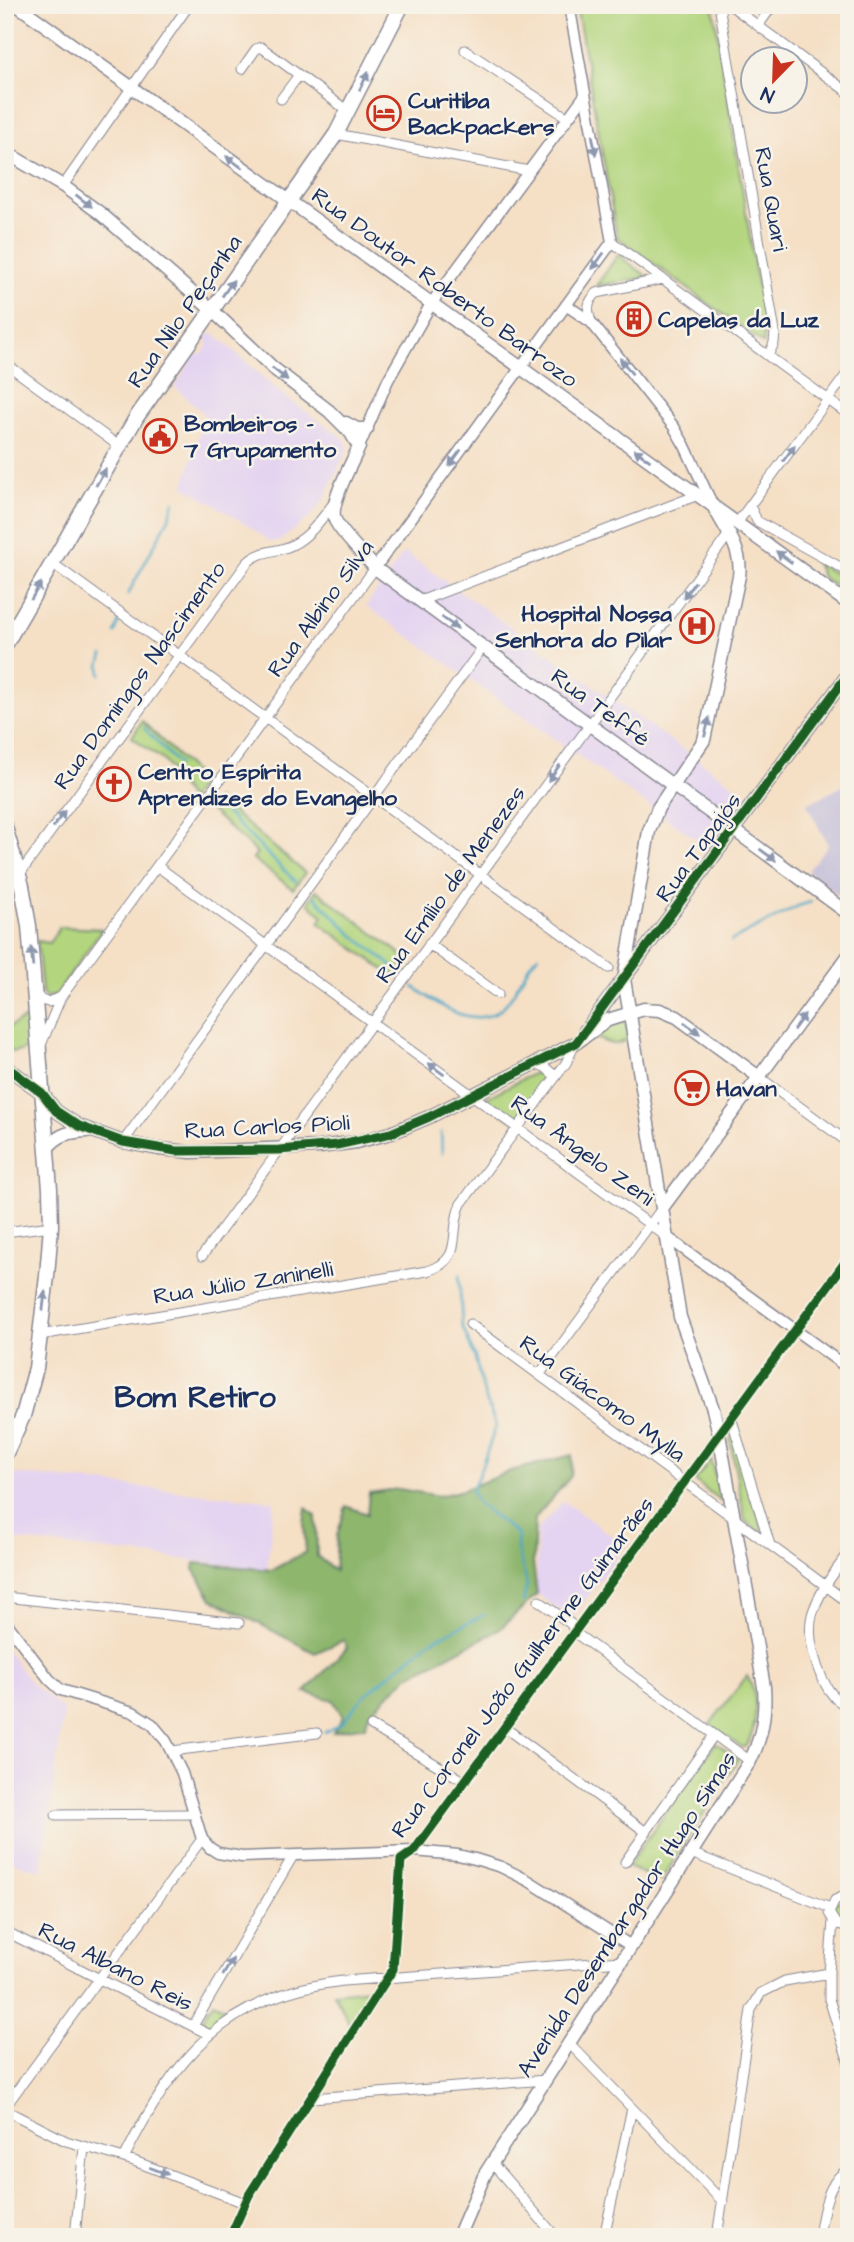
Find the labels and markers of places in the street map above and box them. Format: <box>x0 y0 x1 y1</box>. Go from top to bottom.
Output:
place label: Curitiba Backpackers <box>408 85 555 143</box>
hotel icon: Curitiba Backpackers <box>365 94 403 132</box>
building icon: Capelas da Luz <box>615 300 653 338</box>
place label: Capelas da Luz <box>658 304 820 336</box>
place label: Bombeiros - 7 Grupamento <box>183 408 336 466</box>
public building icon: Bombeiros - 7 Grupamento <box>141 417 179 455</box>
place label: Hospital Nossa Senhora do Pilar <box>494 598 672 656</box>
hospital icon: Hospital Nossa Senhora do Pilar <box>678 607 716 645</box>
place label: Centro Espírita Aprendizes do Evangelho <box>138 756 397 815</box>
church icon: Centro Espírita Aprendizes do Evangelho <box>95 765 133 803</box>
supermarket icon: Havan <box>673 1069 711 1107</box>
place label: Havan <box>716 1073 777 1105</box>

